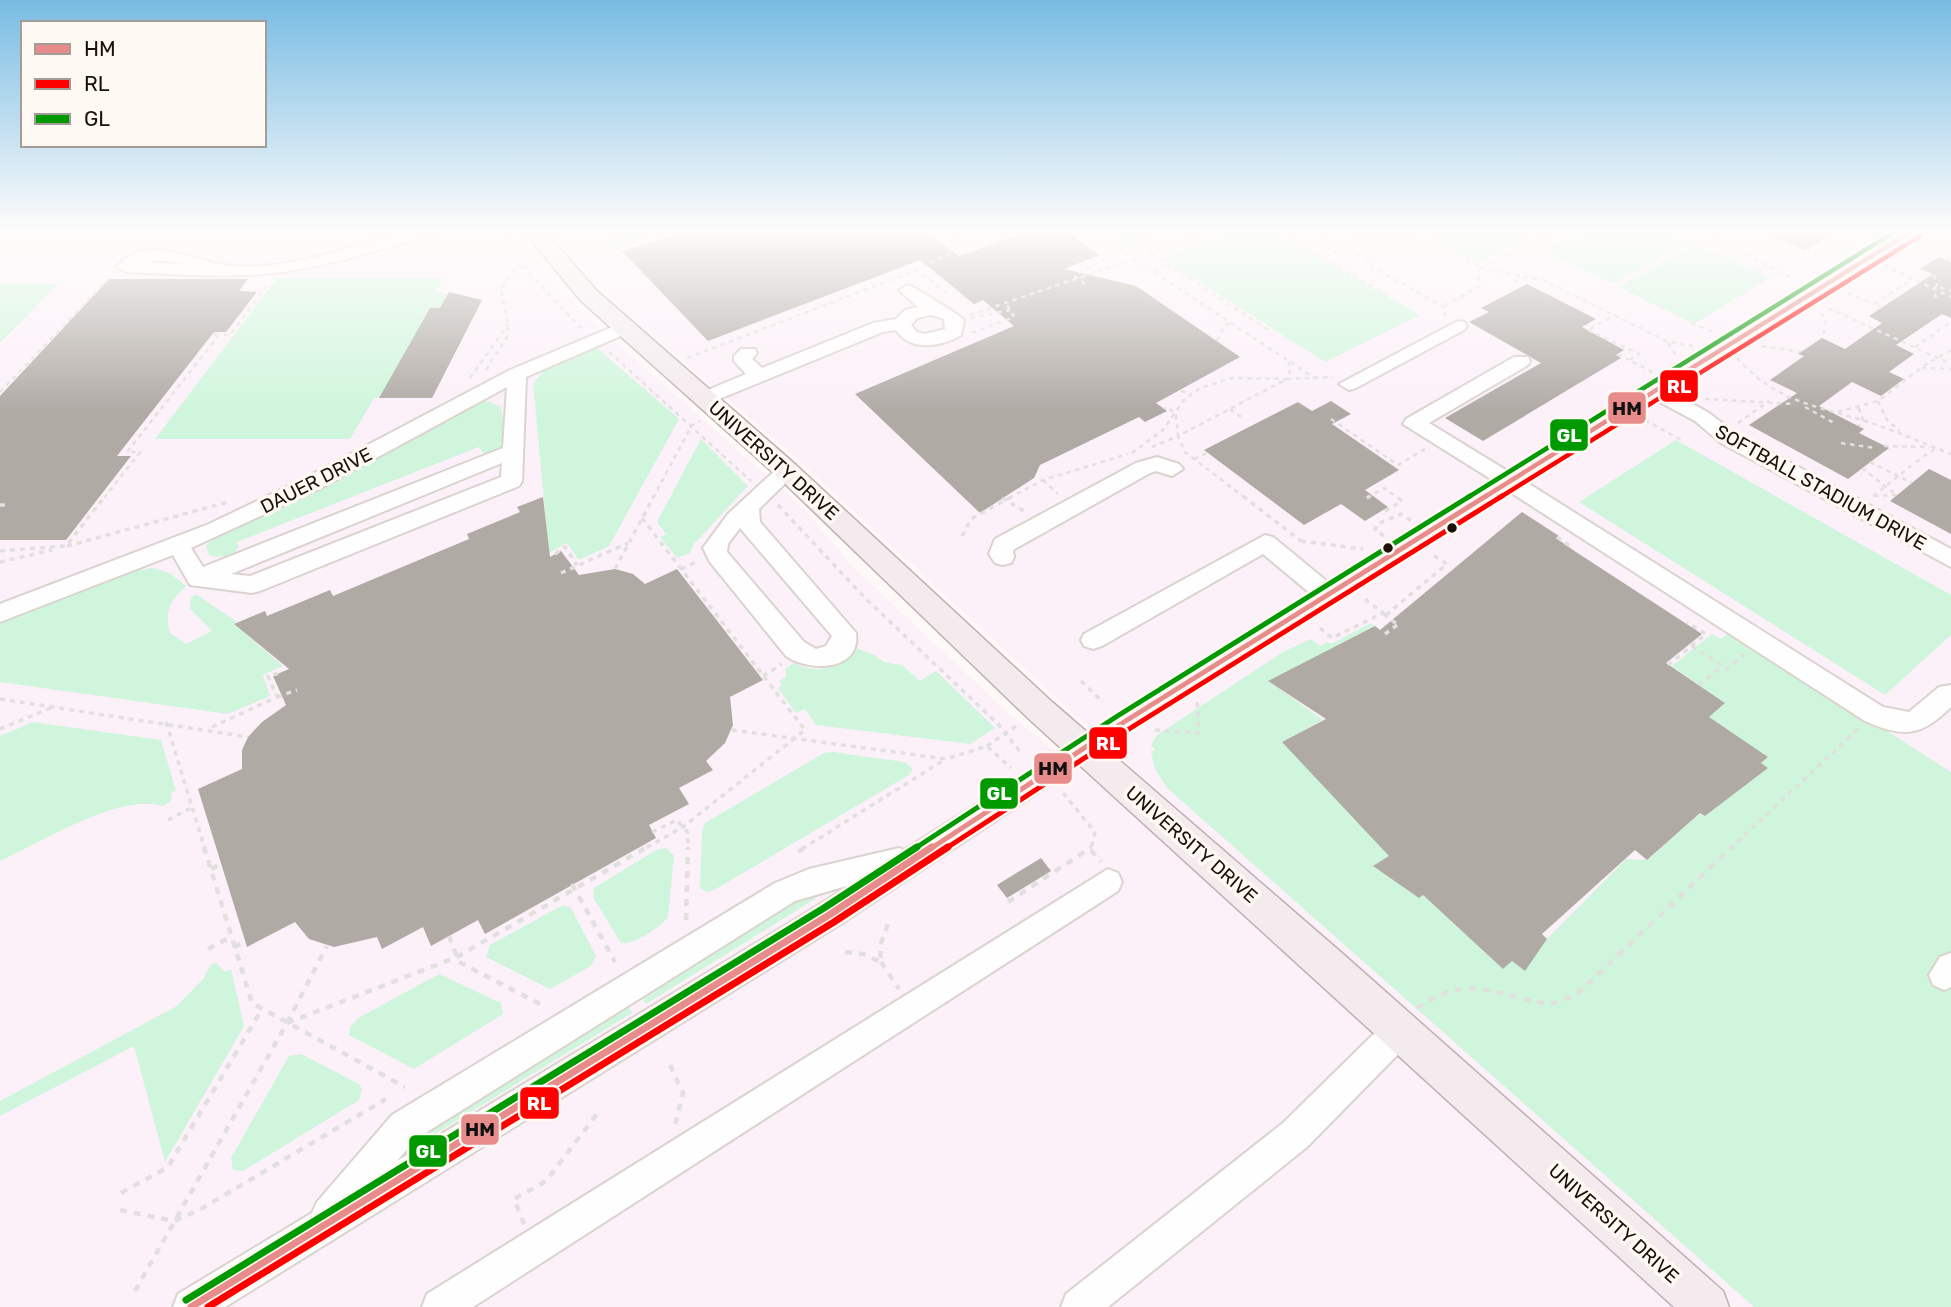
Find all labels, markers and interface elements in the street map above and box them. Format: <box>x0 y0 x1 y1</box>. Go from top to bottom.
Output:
legend <box>21 21 266 147</box>
text: HM <box>84 36 116 61</box>
text: RL <box>84 71 110 96</box>
text: GL <box>84 106 110 131</box>
line badge: RL <box>1659 369 1699 403</box>
text: RL <box>1667 375 1692 398</box>
line badge: HM <box>1607 391 1647 425</box>
street label: UNIVERSITY DRIVE <box>704 396 843 525</box>
text: HM <box>1612 397 1642 420</box>
line badge: GL <box>1549 418 1589 452</box>
street label: SOFTBALL STADIUM DRIVE <box>1711 420 1930 555</box>
text: GL <box>1556 424 1582 447</box>
street label: DAUER DRIVE <box>257 443 376 518</box>
unlabelled marker <box>1445 521 1459 535</box>
unlabelled marker <box>1381 541 1395 555</box>
line badge: RL <box>1088 726 1128 760</box>
text: RL <box>1096 732 1121 755</box>
line badge: HM <box>1033 752 1073 785</box>
text: HM <box>1038 757 1068 780</box>
line badge: GL <box>979 777 1019 810</box>
street label: UNIVERSITY DRIVE <box>1121 781 1262 908</box>
text: GL <box>986 782 1012 805</box>
line badge: RL <box>519 1086 560 1120</box>
text: RL <box>527 1092 552 1115</box>
line badge: HM <box>460 1113 500 1146</box>
text: HM <box>465 1118 495 1141</box>
line badge: GL <box>408 1134 448 1168</box>
text: GL <box>415 1140 441 1163</box>
street label: UNIVERSITY DRIVE <box>1544 1159 1683 1288</box>

